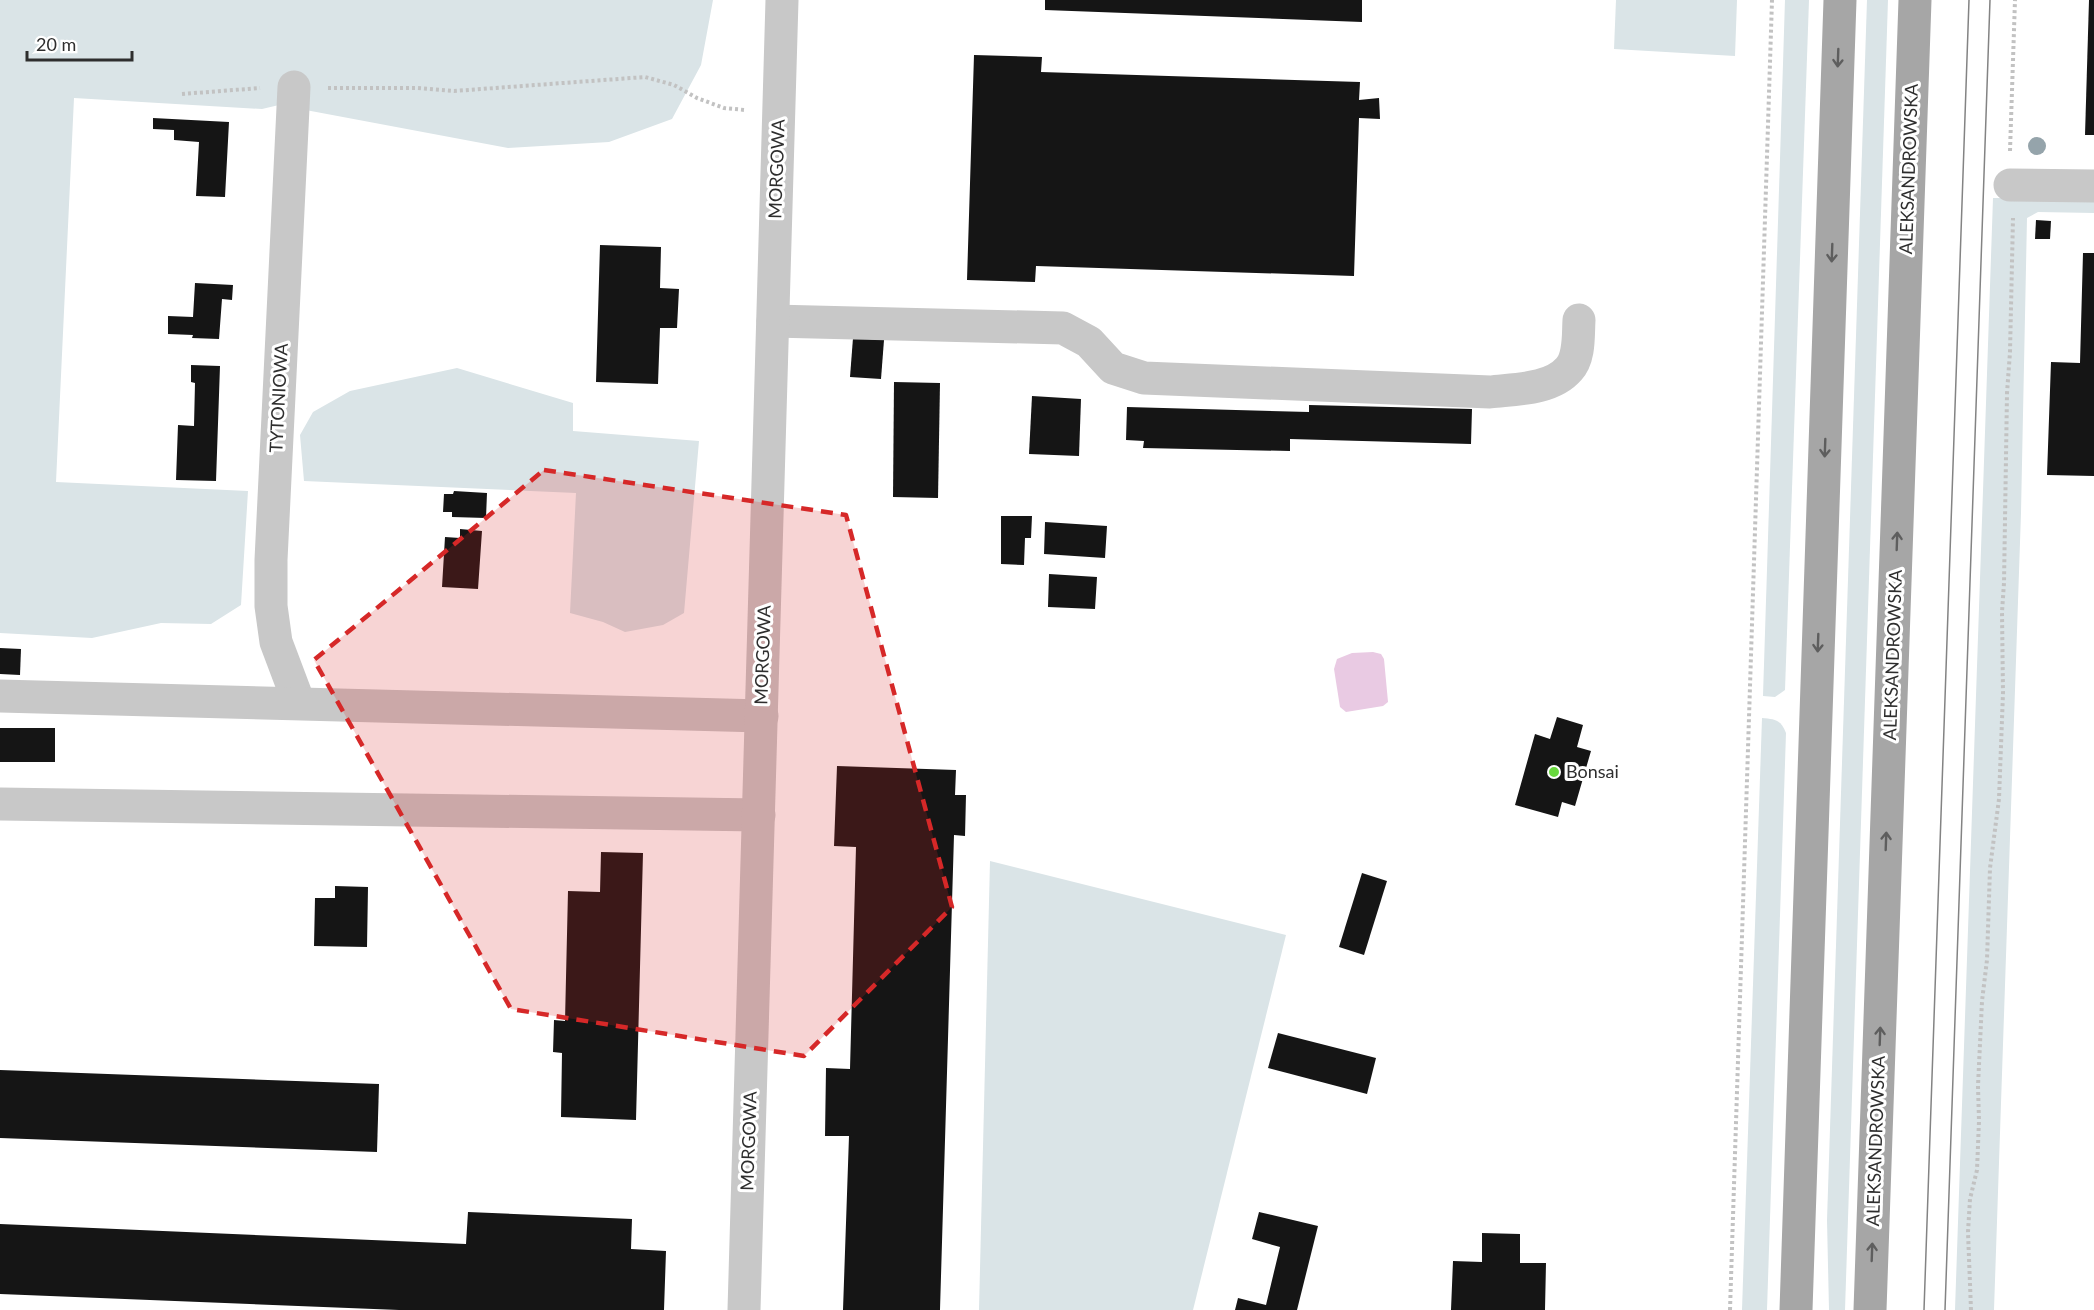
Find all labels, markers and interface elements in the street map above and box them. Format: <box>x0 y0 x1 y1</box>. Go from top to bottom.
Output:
scale bar <box>27 24 132 62</box>
text: 20 m <box>36 33 76 55</box>
one-way arrow <box>1832 48 1844 68</box>
street label: ALEKSANDROWSKA <box>1894 82 1922 255</box>
street label: MORGOWA <box>763 118 789 219</box>
one-way arrow <box>1826 243 1837 263</box>
street label: TYTONIOWA <box>264 342 292 453</box>
one-way arrow <box>1819 438 1831 458</box>
one-way arrow <box>1891 531 1902 551</box>
street label: ALEKSANDROWSKA <box>1878 568 1906 741</box>
street label: MORGOWA <box>749 604 775 705</box>
one-way arrow <box>1813 633 1824 653</box>
place label: Bonsai <box>1566 760 1619 782</box>
marker: Bonsai <box>1547 765 1561 779</box>
one-way arrow <box>1881 831 1892 851</box>
one-way arrow <box>1874 1026 1885 1046</box>
street label: ALEKSANDROWSKA <box>1861 1054 1889 1227</box>
street label: MORGOWA <box>735 1090 761 1191</box>
one-way arrow <box>1867 1242 1878 1262</box>

